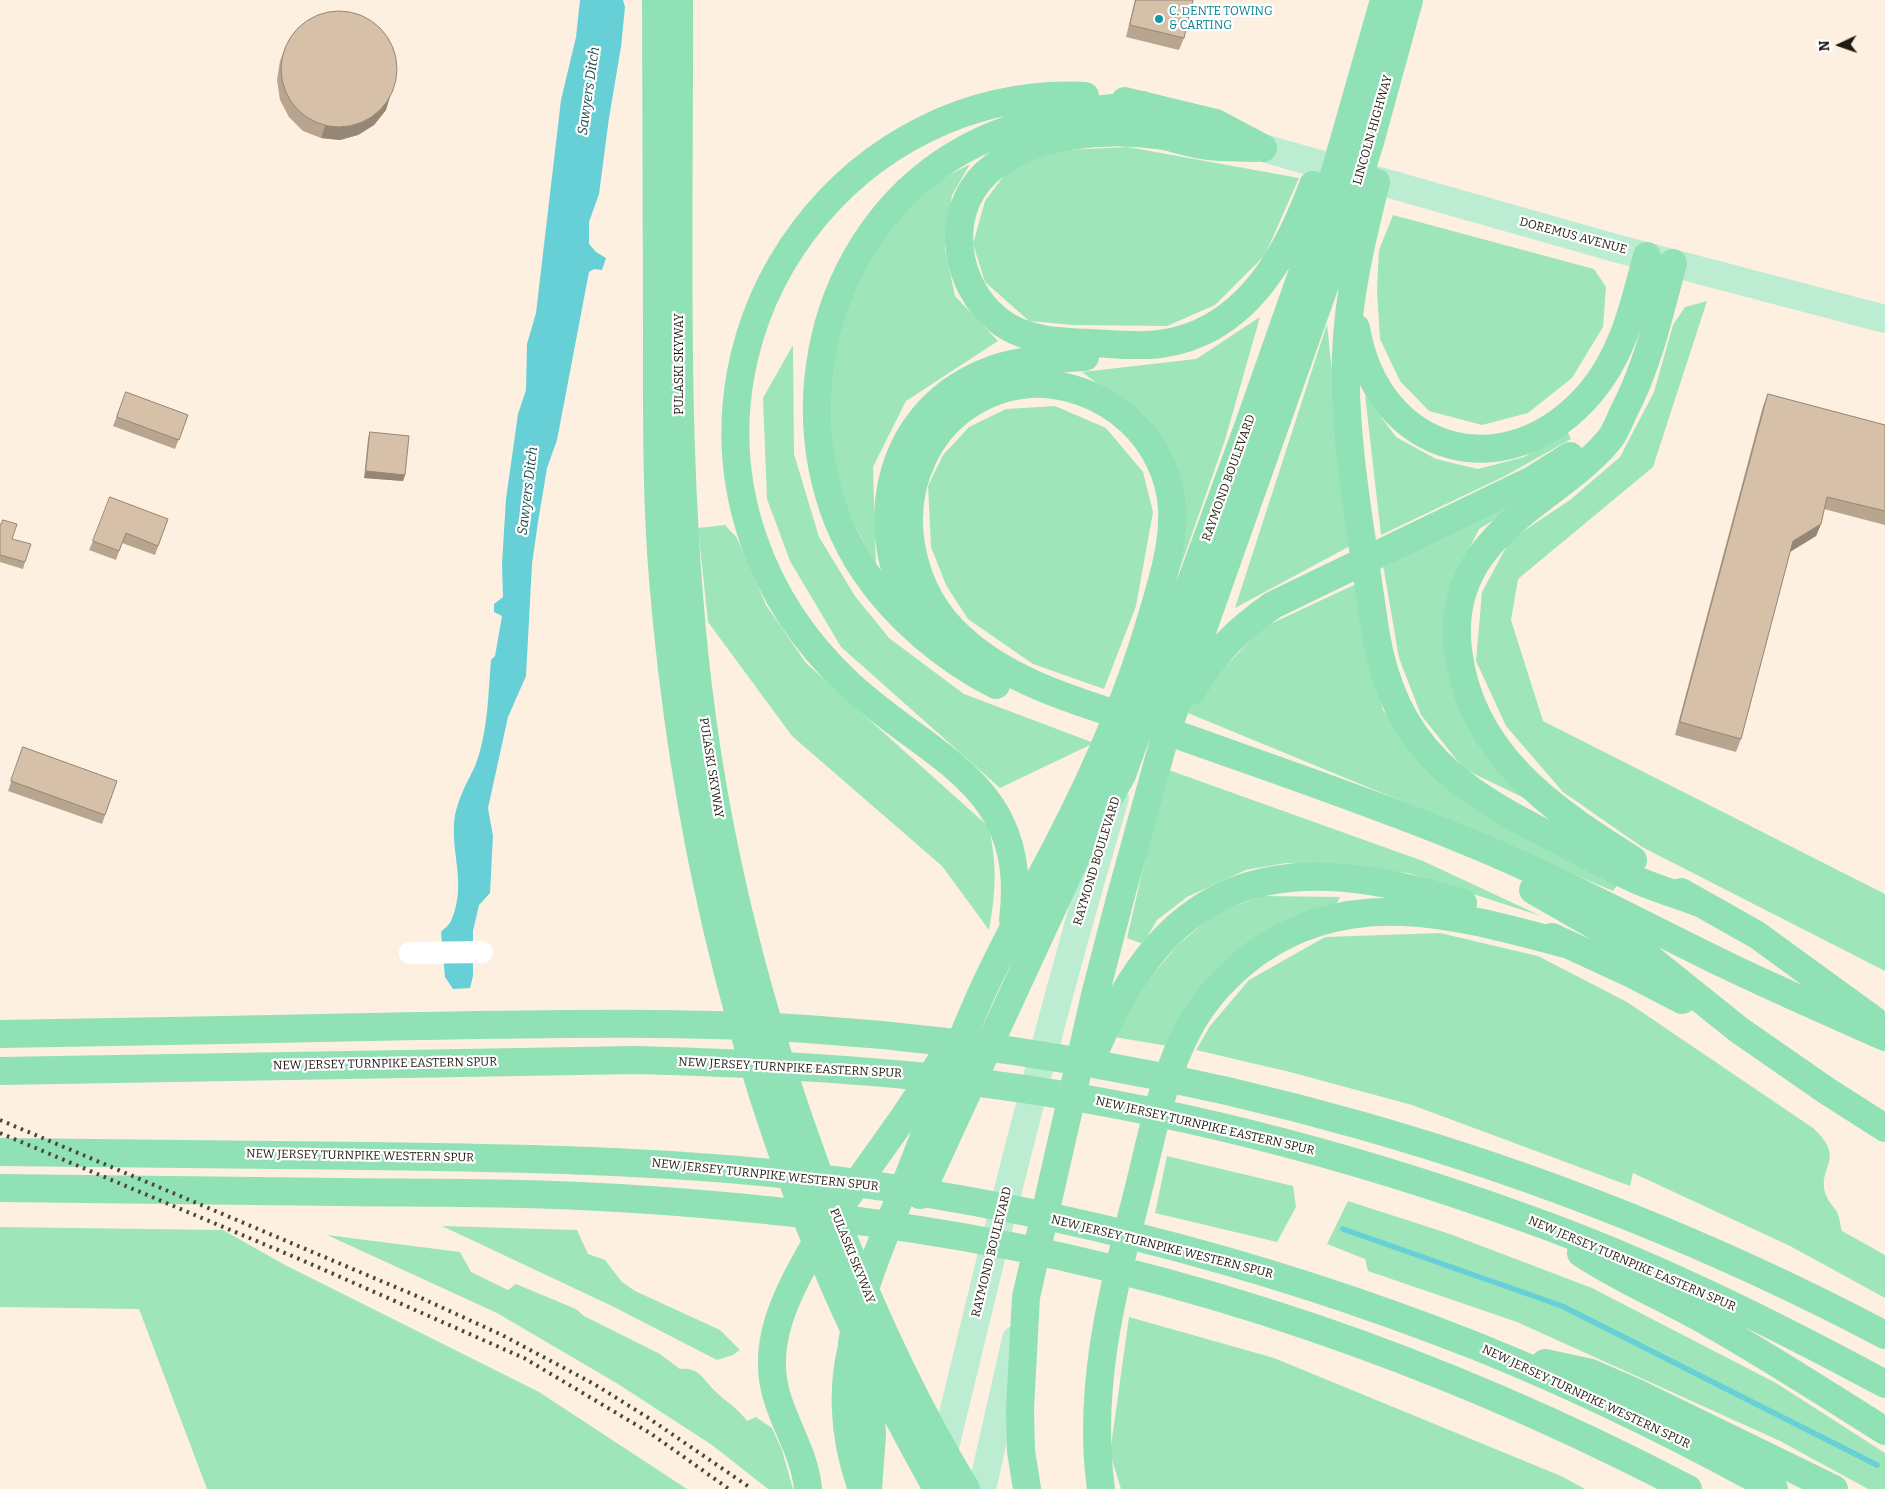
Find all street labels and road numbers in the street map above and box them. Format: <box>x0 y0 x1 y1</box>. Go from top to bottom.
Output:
street label: LINCOLN HIGHWAY <box>1350 73 1396 187</box>
street label: DOREMUS AVENUE <box>1518 215 1628 257</box>
street label: PULASKI SKYWAY <box>673 313 687 415</box>
street label: RAYMOND BOULEVARD <box>1199 413 1259 543</box>
street label: PULASKI SKYWAY <box>696 717 726 819</box>
street label: RAYMOND BOULEVARD <box>1071 795 1123 927</box>
street label: NEW JERSEY TURNPIKE EASTERN SPUR <box>273 1055 497 1073</box>
street label: NEW JERSEY TURNPIKE EASTERN SPUR <box>678 1055 902 1081</box>
street label: NEW JERSEY TURNPIKE EASTERN SPUR <box>1094 1094 1316 1158</box>
street label: NEW JERSEY TURNPIKE WESTERN SPUR <box>246 1147 474 1165</box>
street label: NEW JERSEY TURNPIKE WESTERN SPUR <box>651 1156 879 1194</box>
street label: RAYMOND BOULEVARD <box>969 1185 1015 1319</box>
street label: PULASKI SKYWAY <box>826 1206 878 1306</box>
street label: NEW JERSEY TURNPIKE WESTERN SPUR <box>1050 1212 1274 1282</box>
street label: NEW JERSEY TURNPIKE EASTERN SPUR <box>1526 1214 1738 1314</box>
street label: NEW JERSEY TURNPIKE WESTERN SPUR <box>1480 1342 1692 1452</box>

